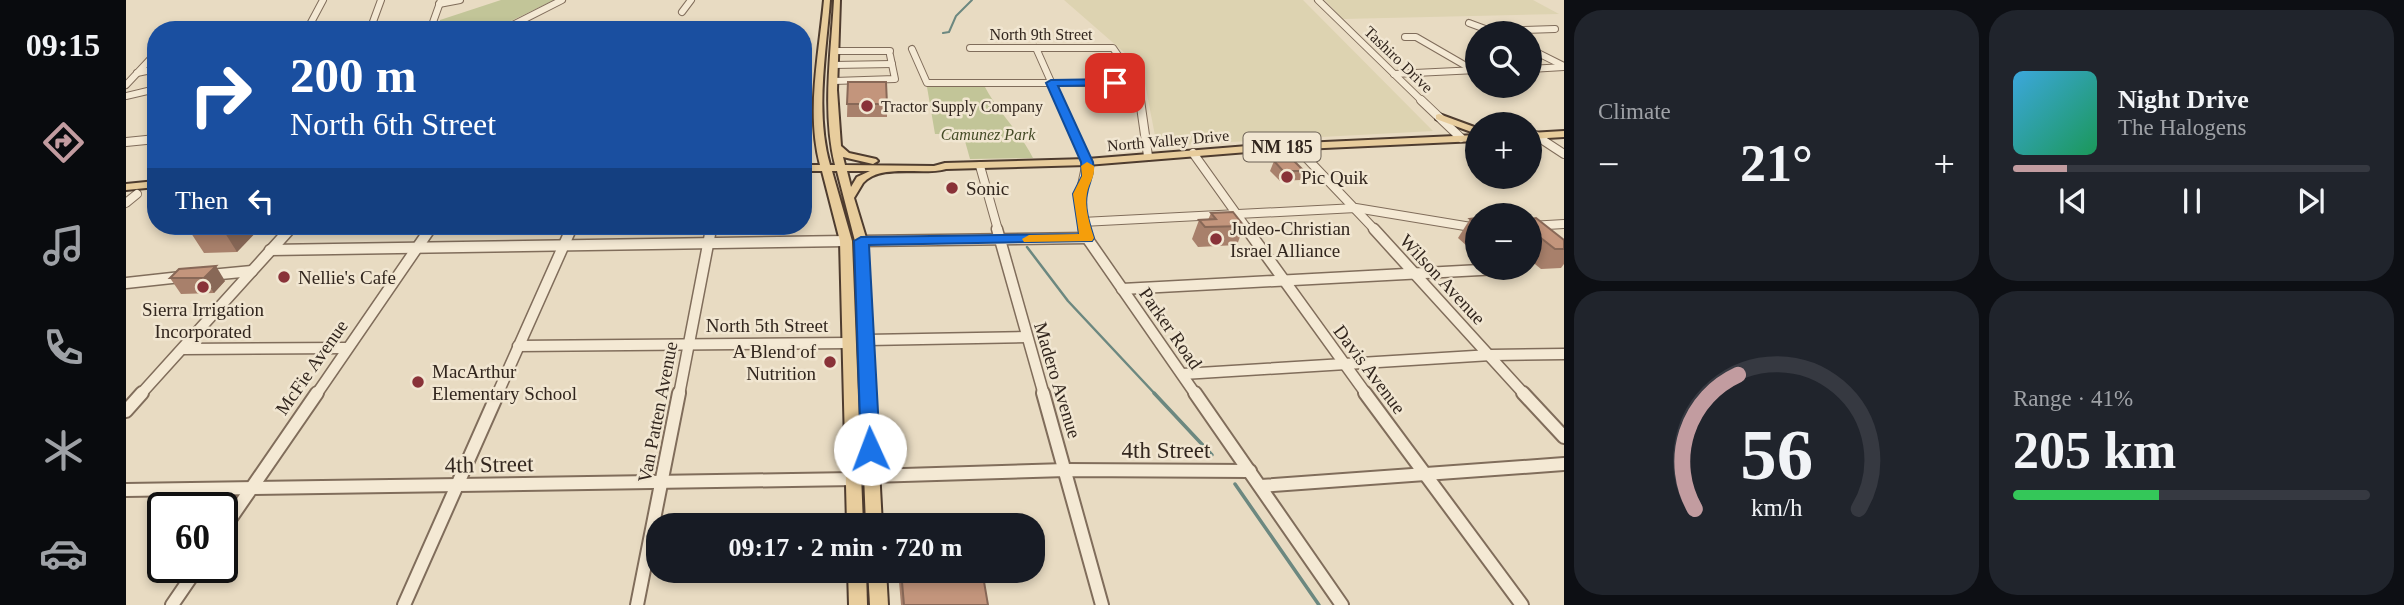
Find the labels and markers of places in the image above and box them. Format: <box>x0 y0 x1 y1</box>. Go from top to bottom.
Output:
pin <box>1085 53 1145 113</box>
marker: Tractor Supply Company <box>859 98 875 114</box>
place label: Tractor Supply Company <box>881 98 1043 116</box>
place label: Pic Quik <box>1301 167 1369 188</box>
marker: Pic Quik <box>1279 169 1295 185</box>
place label: Sonic <box>966 178 1009 199</box>
marker: Sonic <box>944 180 960 196</box>
place label: Judeo-Christian Israel Alliance <box>1230 218 1351 261</box>
marker: Judeo-Christian Israel Alliance <box>1208 231 1224 247</box>
place label: Nellie's Cafe <box>298 267 396 288</box>
marker: Nellie's Cafe <box>276 269 292 285</box>
marker: Sierra Irrigation Incorporated <box>195 279 211 295</box>
place label: Sierra Irrigation Incorporated <box>142 299 264 342</box>
place label: A Blend of Nutrition <box>733 341 817 384</box>
marker: A Blend of Nutrition <box>822 354 838 370</box>
place label: MacArthur Elementary School <box>432 361 577 404</box>
marker: MacArthur Elementary School <box>410 374 426 390</box>

